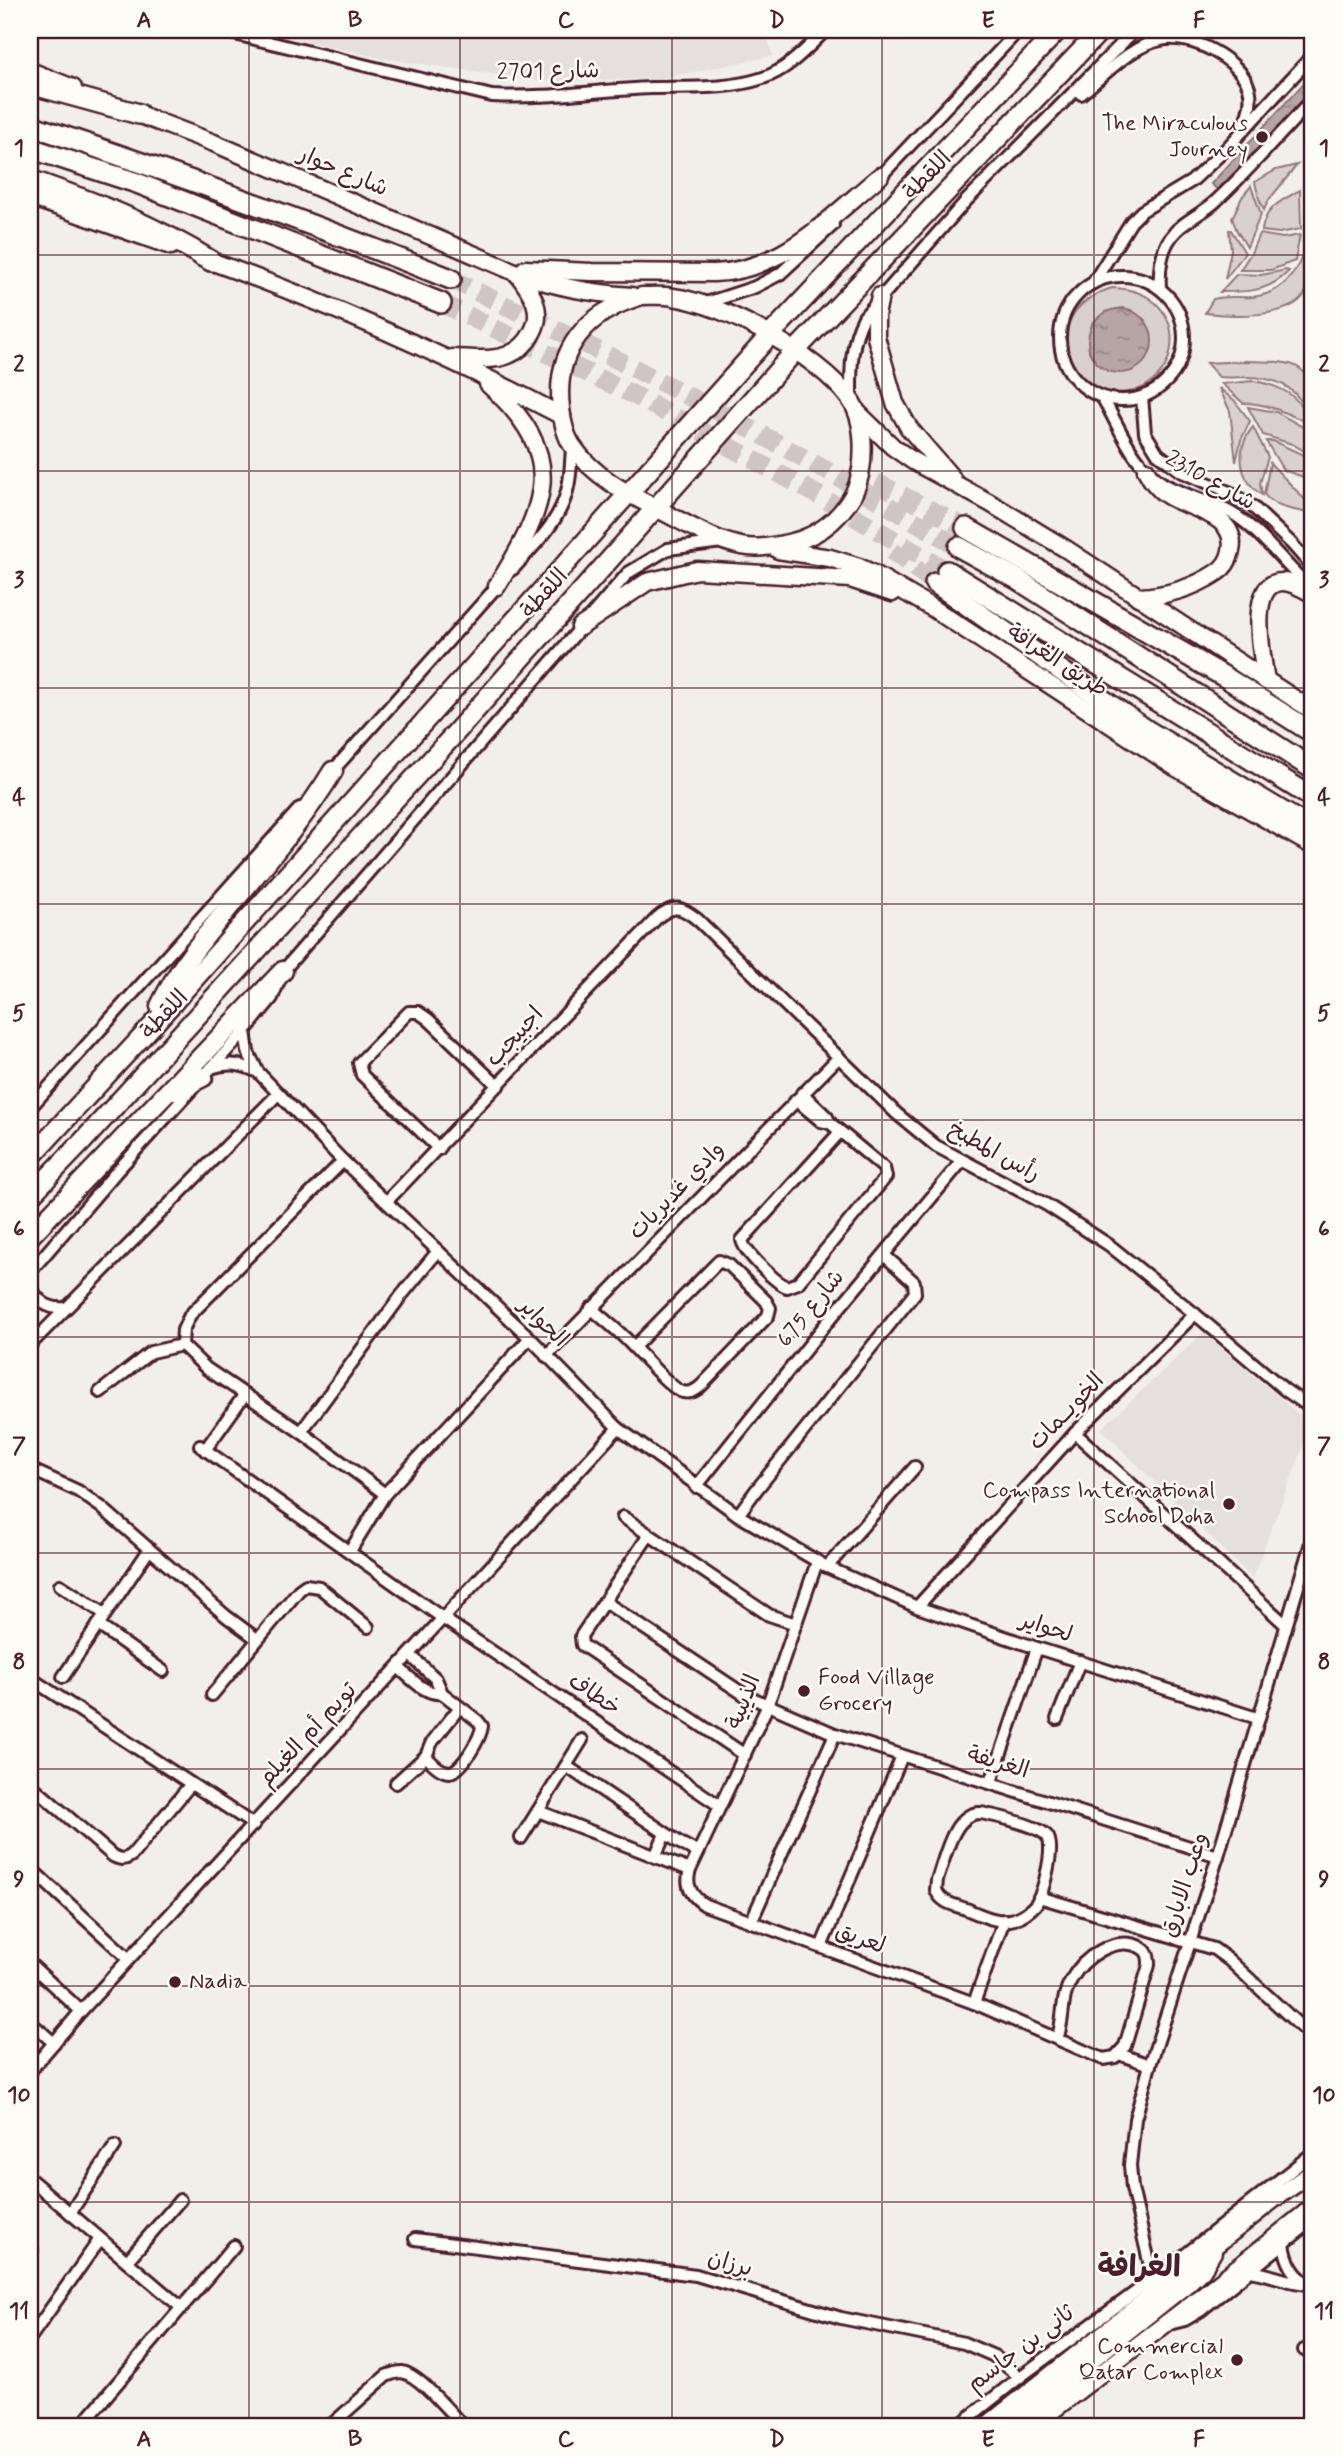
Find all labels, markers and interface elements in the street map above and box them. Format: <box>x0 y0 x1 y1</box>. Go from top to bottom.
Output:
text: A <box>136 6 152 36</box>
text: B <box>348 6 363 36</box>
text: C <box>558 6 575 36</box>
text: D <box>769 6 785 36</box>
text: E <box>981 6 995 36</box>
text: F <box>1193 6 1205 36</box>
street label: شارع 2701 <box>496 56 600 88</box>
place label: The Miraculous Journey <box>1101 109 1248 165</box>
marker: The Miraculous Journey <box>1254 129 1270 145</box>
text: 1 <box>14 134 24 164</box>
text: 1 <box>1319 134 1329 164</box>
street label: شارع حوار <box>292 139 392 204</box>
street label: اللقطة <box>897 145 959 207</box>
text: 2 <box>13 350 25 380</box>
text: 2 <box>1318 350 1330 380</box>
street label: شارع 2310 <box>1160 444 1260 518</box>
street label: اللقطة <box>515 563 575 625</box>
text: 3 <box>14 566 25 596</box>
text: 3 <box>1319 566 1330 596</box>
street label: طريق الغرافة <box>1001 617 1113 705</box>
text: 4 <box>12 783 26 813</box>
text: 4 <box>1317 783 1331 813</box>
street label: اللقطة <box>134 984 196 1046</box>
text: 5 <box>12 999 26 1029</box>
text: 5 <box>1317 999 1331 1029</box>
street label: اجبيجب <box>479 1000 551 1074</box>
street label: رأس المطبخ <box>943 1114 1046 1190</box>
street label: وادي غديريات <box>622 1135 732 1247</box>
text: 6 <box>13 1215 25 1245</box>
text: 6 <box>1318 1215 1330 1245</box>
street label: شارع 675 <box>770 1264 852 1354</box>
street label: الحواير <box>510 1290 574 1354</box>
street label: الخويــمات <box>1022 1367 1112 1457</box>
text: 7 <box>12 1432 26 1462</box>
text: 7 <box>1317 1432 1331 1462</box>
place label: Compass International School Doha <box>983 1476 1215 1532</box>
marker: Compass International School Doha <box>1221 1496 1237 1512</box>
street label: لحواير <box>1014 1605 1076 1651</box>
text: 8 <box>13 1648 25 1678</box>
text: 8 <box>1318 1648 1330 1678</box>
place label: Food Village Grocery <box>818 1663 935 1719</box>
street label: خطاف <box>562 1667 626 1723</box>
street label: الذيبية <box>720 1670 768 1734</box>
street label: تويم أم الغيلم <box>251 1676 365 1794</box>
marker: Food Village Grocery <box>796 1683 812 1699</box>
street label: الغريفة <box>963 1739 1033 1787</box>
street label: وعب الابارق <box>1154 1829 1216 1941</box>
text: 9 <box>13 1865 25 1895</box>
text: 9 <box>1318 1865 1330 1895</box>
street label: لعريق <box>831 1916 889 1962</box>
place label: Nadia <box>189 1967 247 1997</box>
marker: Nadia <box>167 1974 183 1990</box>
text: 10 <box>7 2081 31 2111</box>
text: 10 <box>1312 2081 1336 2111</box>
street label: برزان <box>704 2243 756 2285</box>
district label: الغرافة <box>1097 2248 1181 2287</box>
text: 11 <box>9 2297 29 2327</box>
text: 11 <box>1314 2297 1334 2327</box>
street label: ثانى بن جاسم <box>961 2298 1082 2400</box>
place label: Commercial Qatar Complex <box>1078 2332 1223 2388</box>
marker: Commercial Qatar Complex <box>1229 2352 1245 2368</box>
text: A <box>136 2425 152 2455</box>
text: B <box>348 2425 363 2455</box>
text: C <box>558 2425 575 2455</box>
text: D <box>769 2425 785 2455</box>
text: E <box>981 2425 995 2455</box>
text: F <box>1193 2425 1205 2455</box>

